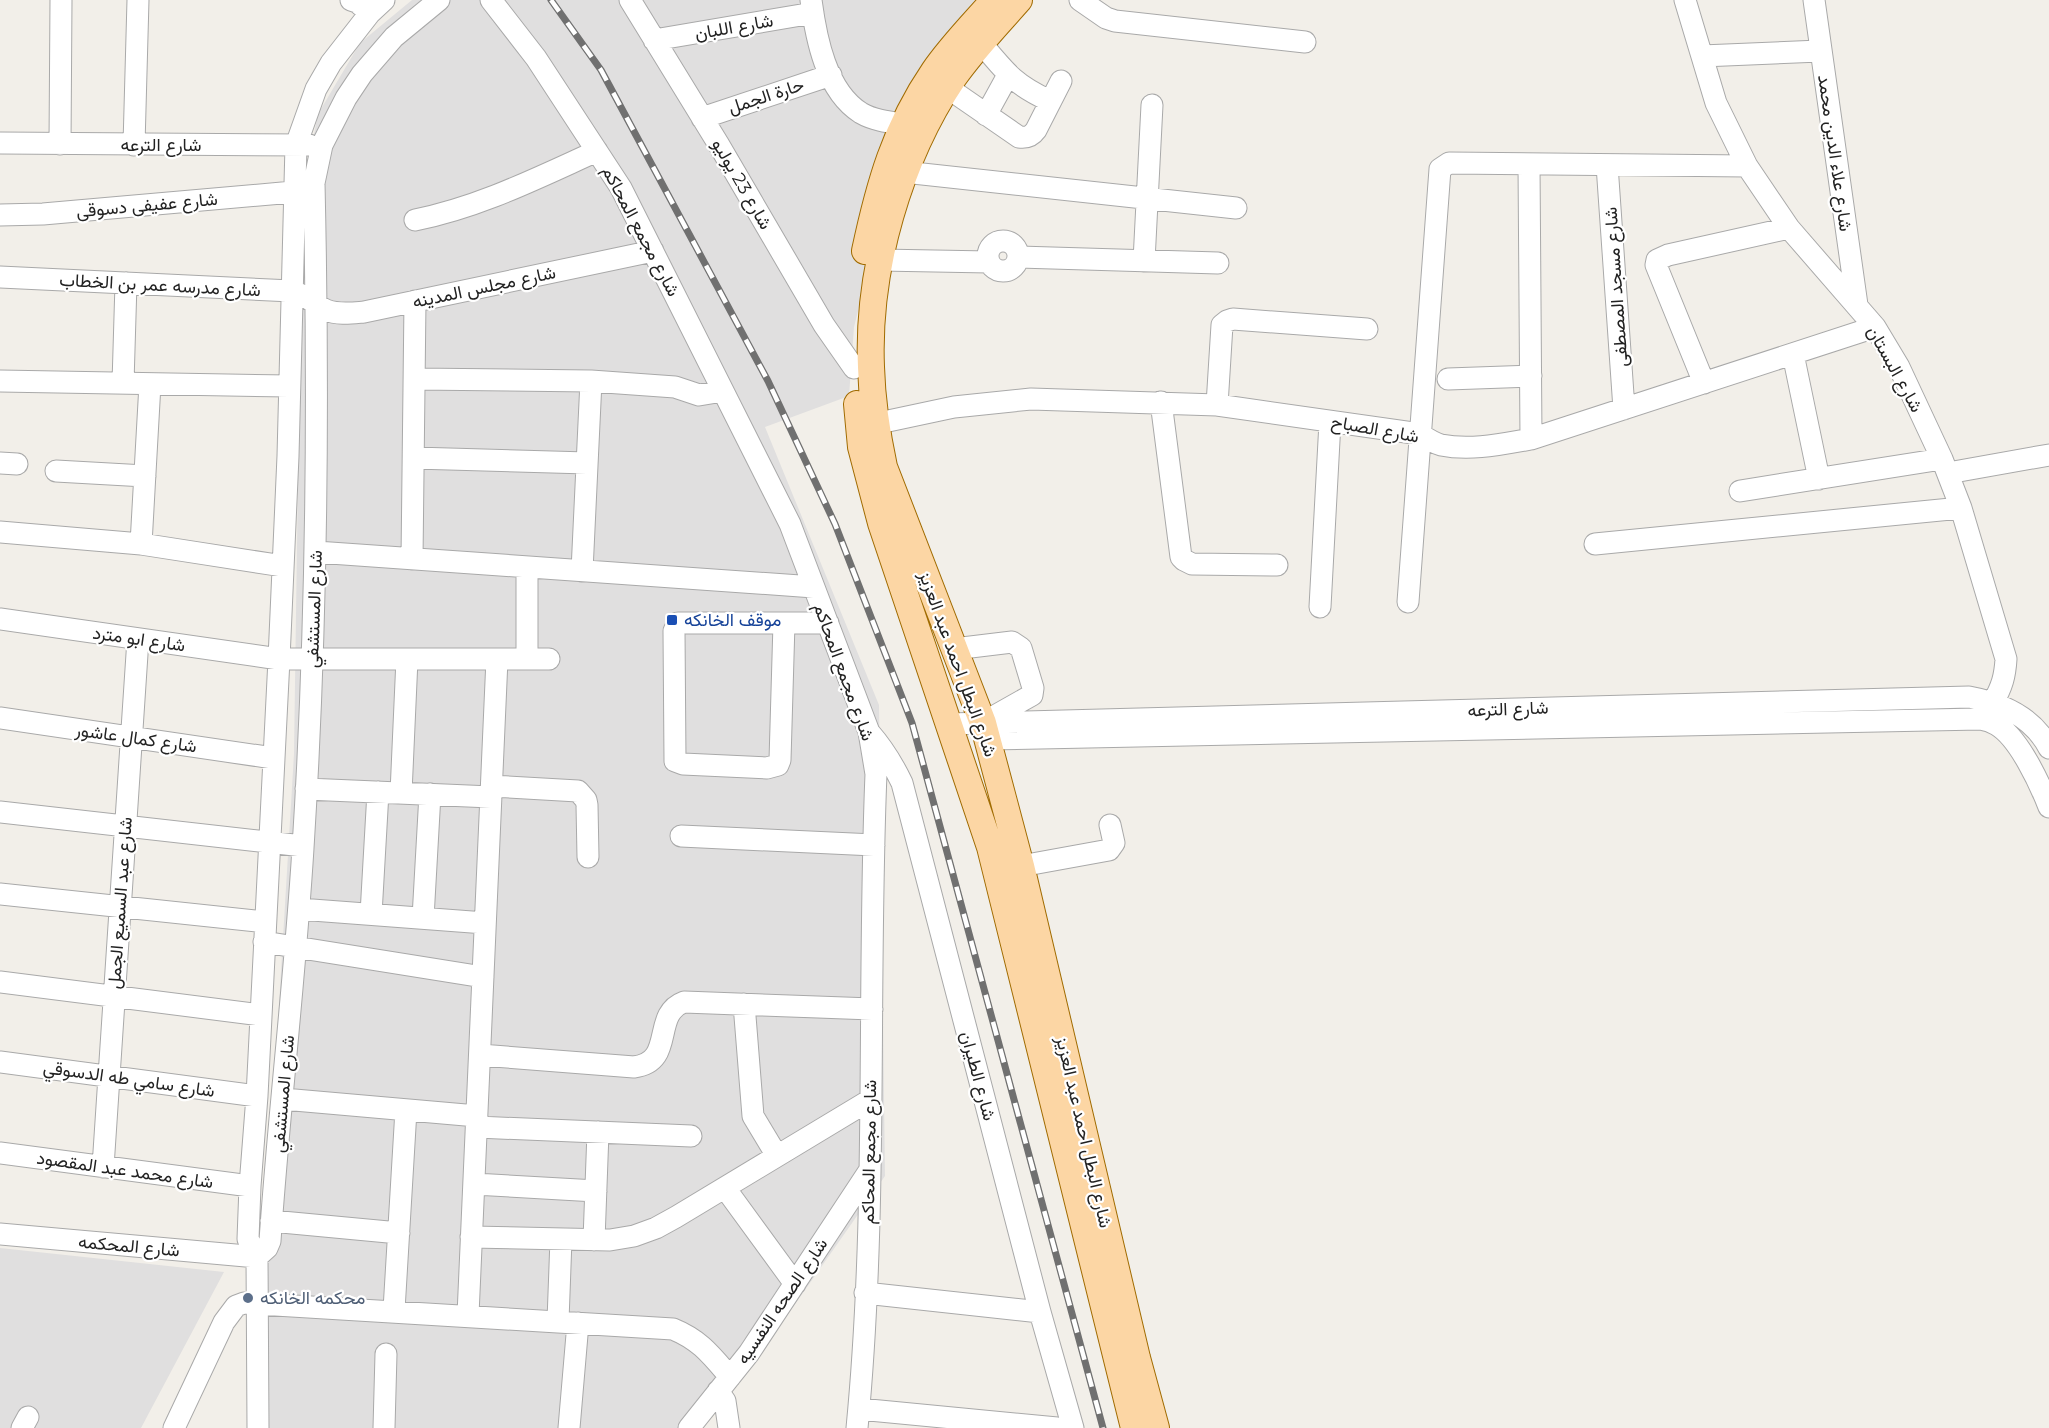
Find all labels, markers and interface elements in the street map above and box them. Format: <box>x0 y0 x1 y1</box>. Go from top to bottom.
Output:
street label: شارع اللبان <box>693 9 775 46</box>
street label: حارة الجمل <box>725 73 807 119</box>
street label: شارع علاء الدين محمد <box>1812 73 1857 233</box>
street label: شارع الترعه <box>121 134 202 157</box>
street label: شارع 23 يوليو <box>706 135 777 234</box>
street label: شارع مجمع المحاكم <box>596 162 685 301</box>
street label: شارع عفيفى دسوقى <box>75 188 219 223</box>
street label: شارع مسجد المصطفى <box>1599 206 1634 368</box>
street label: شارع مجلس المدينه <box>410 261 558 314</box>
street label: شارع مدرسه عمر بن الخطاب <box>59 269 261 302</box>
street label: شارع البستان <box>1861 322 1928 417</box>
street label: شارع الصباح <box>1329 410 1421 449</box>
street label: شارع المستشفي <box>301 550 331 669</box>
street label: شارع البطل احمد عبد العزيز <box>913 567 1002 760</box>
street label: شارع مجمع المحاكم <box>808 600 879 744</box>
place label: موقف الخانكه <box>684 609 781 631</box>
marker: موقف الخانكه <box>665 613 679 627</box>
street label: شارع ابو مترد <box>91 622 187 657</box>
street label: شارع الترعه <box>1467 697 1549 722</box>
street label: شارع كمال عاشور <box>73 718 198 758</box>
street label: شارع عبد السميع الجمل <box>103 816 138 990</box>
street label: شارع الطيران <box>955 1029 1000 1123</box>
street label: شارع البطل احمد عبد العزيز <box>1050 1033 1117 1230</box>
street label: شارع المستشفي <box>267 1034 303 1154</box>
street label: شارع سامي طه الدسوقي <box>41 1056 216 1106</box>
street label: شارع مجمع المحاكم <box>857 1079 882 1225</box>
street label: شارع محمد عبد المقصود <box>35 1147 215 1194</box>
street label: شارع المحكمه <box>77 1231 181 1262</box>
street label: شارع الصحه النفسيه <box>732 1234 833 1369</box>
place label: محكمه الخانكه <box>260 1287 365 1309</box>
marker: محكمه الخانكه <box>241 1291 255 1305</box>

